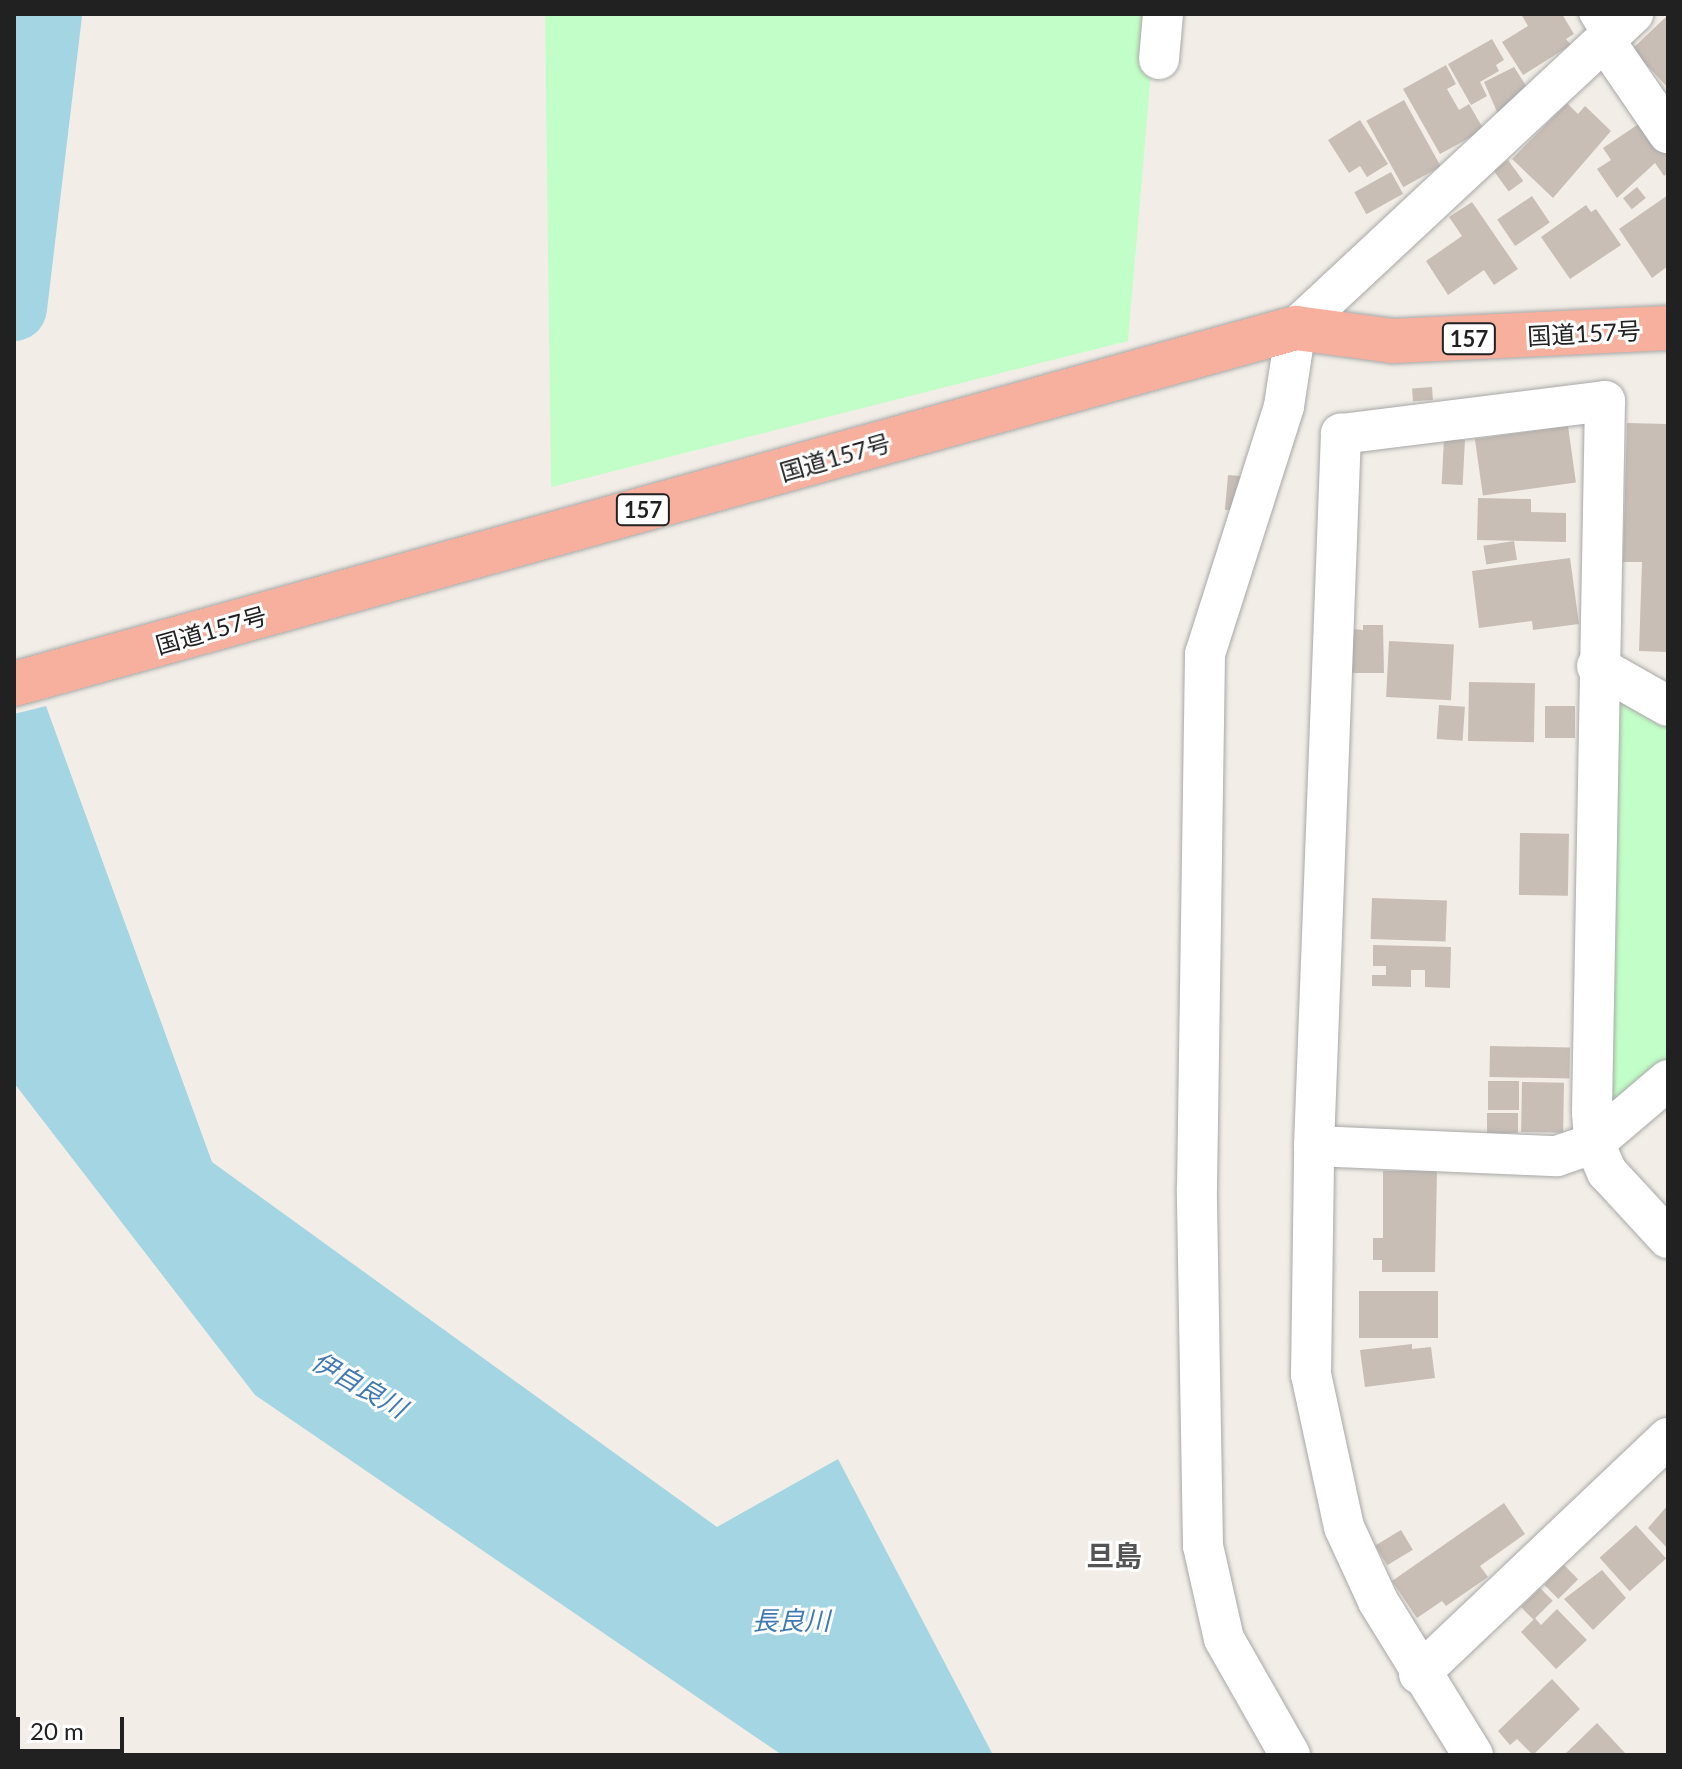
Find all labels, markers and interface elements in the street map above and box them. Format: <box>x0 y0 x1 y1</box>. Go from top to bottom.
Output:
street label: 国道157号 <box>1526 316 1642 350</box>
road number: 157 <box>1441 321 1497 357</box>
street label: 国道157号 <box>776 427 894 487</box>
road number: 157 <box>615 492 671 528</box>
street label: 国道157号 <box>152 600 270 660</box>
water label: 伊自良川 <box>306 1345 412 1425</box>
district label: 旦島 <box>1086 1538 1142 1572</box>
water label: 長良川 <box>752 1605 830 1637</box>
scale bar <box>20 1701 128 1751</box>
text: 20 m <box>30 1716 84 1745</box>

